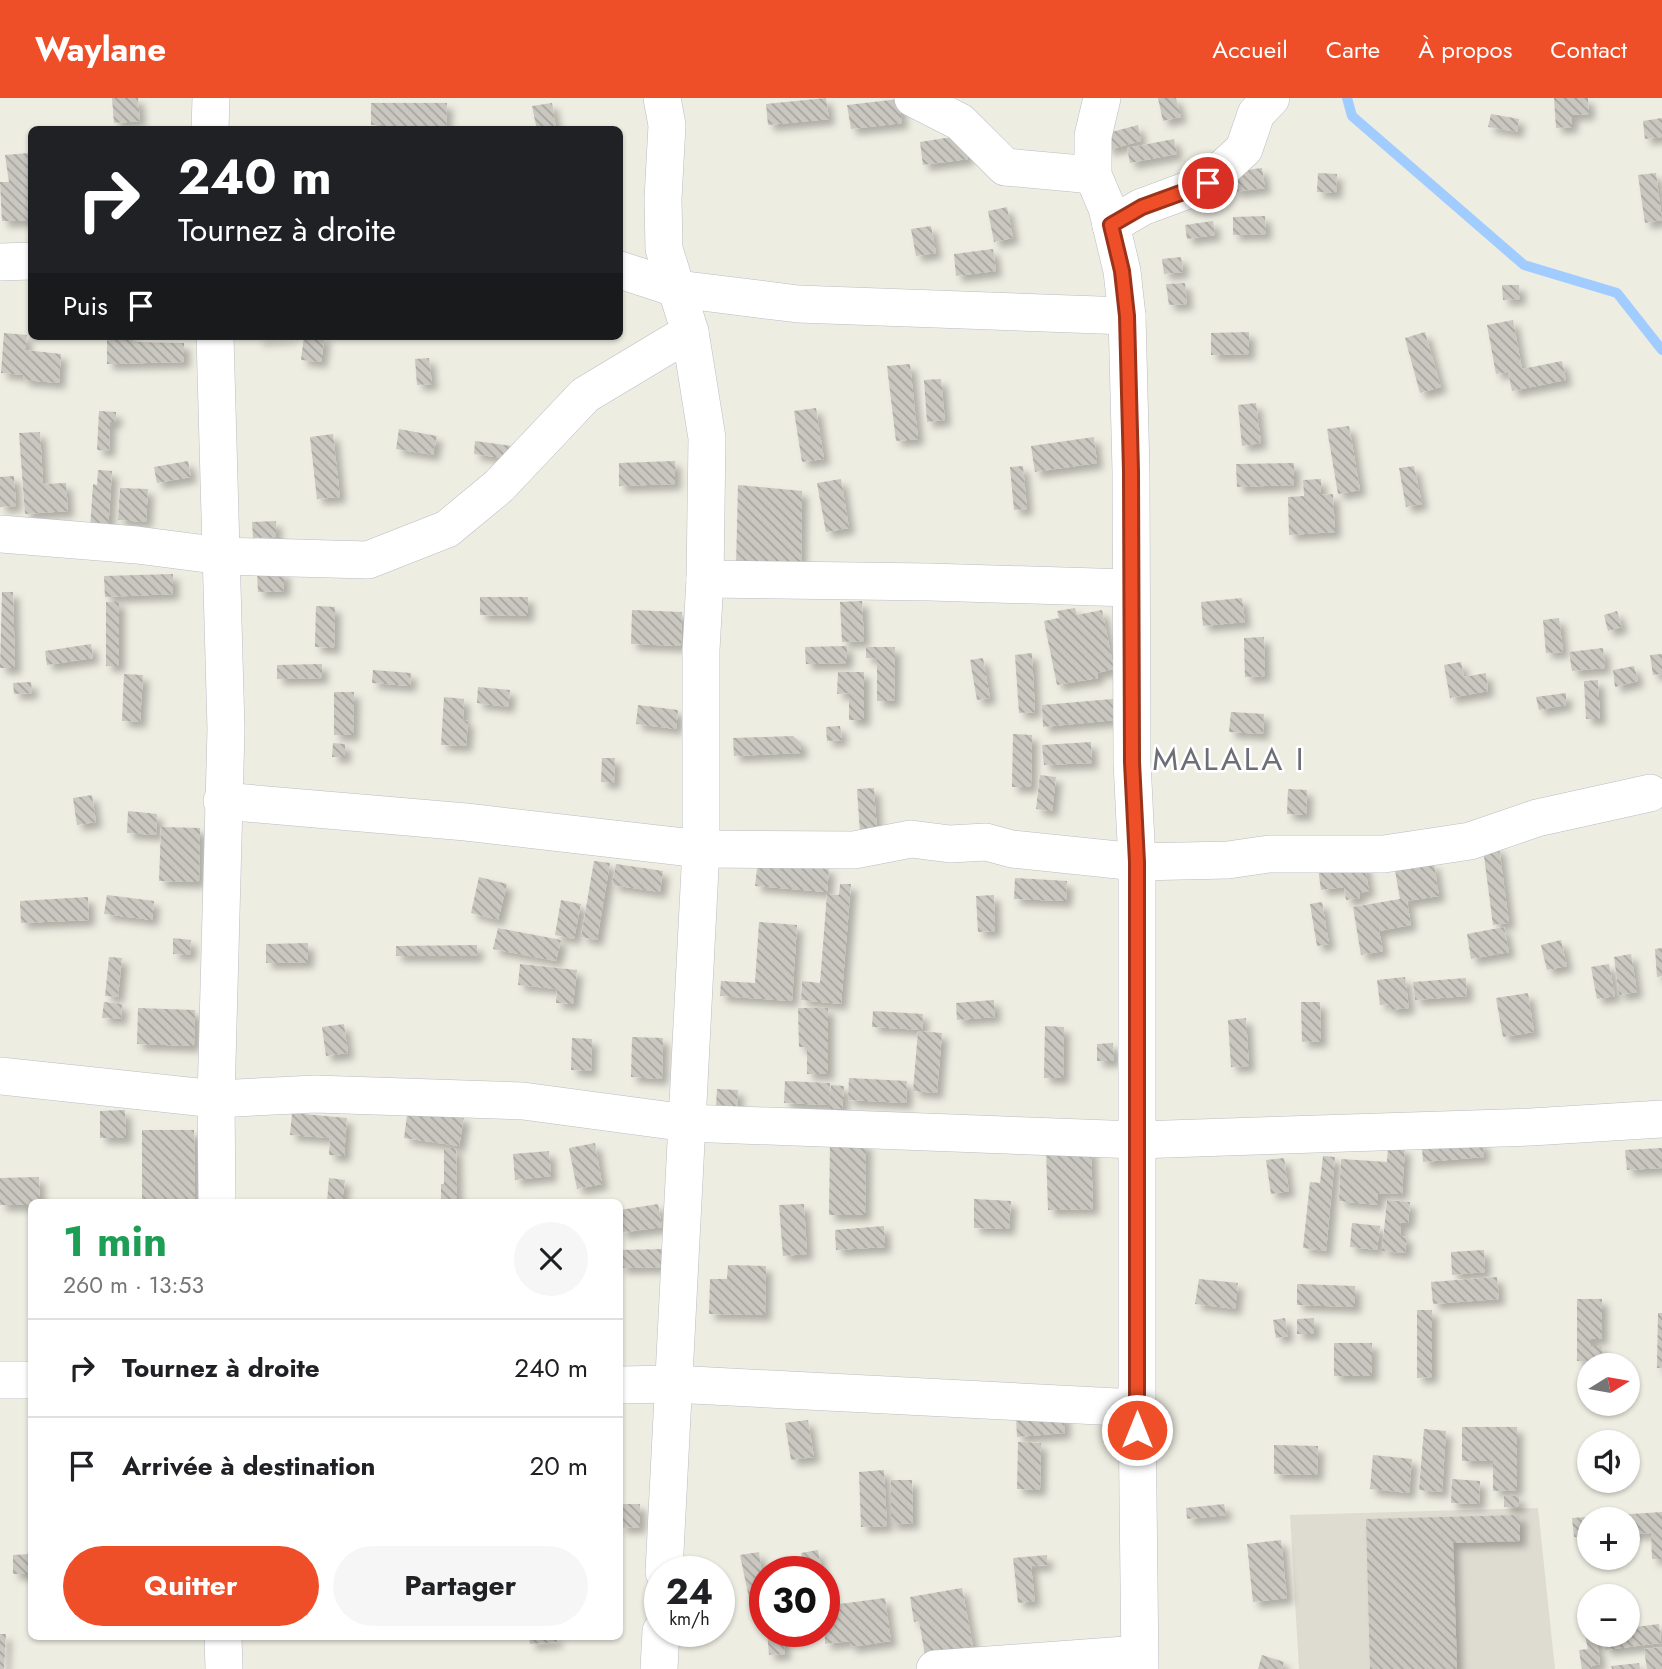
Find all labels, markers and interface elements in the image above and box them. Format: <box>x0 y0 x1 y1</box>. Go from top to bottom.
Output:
text: Waylane <box>35 26 166 73</box>
text: Accueil <box>1212 32 1288 67</box>
text: Carte <box>1326 32 1380 67</box>
text: À propos <box>1418 32 1512 67</box>
text: Contact <box>1550 32 1627 67</box>
text: 240 m <box>178 142 332 212</box>
pin <box>1178 153 1238 213</box>
icon: right <box>63 154 154 245</box>
icon: arrive <box>1189 164 1227 202</box>
text: Tournez à droite <box>178 207 396 253</box>
text: Puis <box>63 287 108 325</box>
icon: arrive <box>122 287 160 325</box>
district label: MALALA I <box>1152 736 1306 782</box>
text: 1 min <box>63 1211 167 1272</box>
button: close <box>514 1222 588 1296</box>
text: 260 m · 13:53 <box>63 1268 204 1302</box>
icon: right <box>63 1349 101 1387</box>
text: Tournez à droite <box>122 1349 320 1387</box>
text: 240 m <box>514 1349 588 1387</box>
north arrow <box>1577 1353 1640 1416</box>
map controls <box>1577 1353 1640 1647</box>
position arrow <box>1100 1393 1174 1467</box>
button: sound <box>1577 1430 1640 1493</box>
icon: arrive <box>63 1447 101 1485</box>
text: Arrivée à destination <box>122 1447 375 1485</box>
text: 20 m <box>530 1447 588 1485</box>
button: + <box>1577 1507 1640 1570</box>
button: Quitter <box>63 1546 319 1626</box>
button: Partager <box>333 1546 588 1626</box>
speed limit sign: 30 <box>749 1556 840 1647</box>
text: 24 <box>666 1567 713 1617</box>
button: − <box>1577 1584 1640 1647</box>
text: km/h <box>669 1606 710 1632</box>

